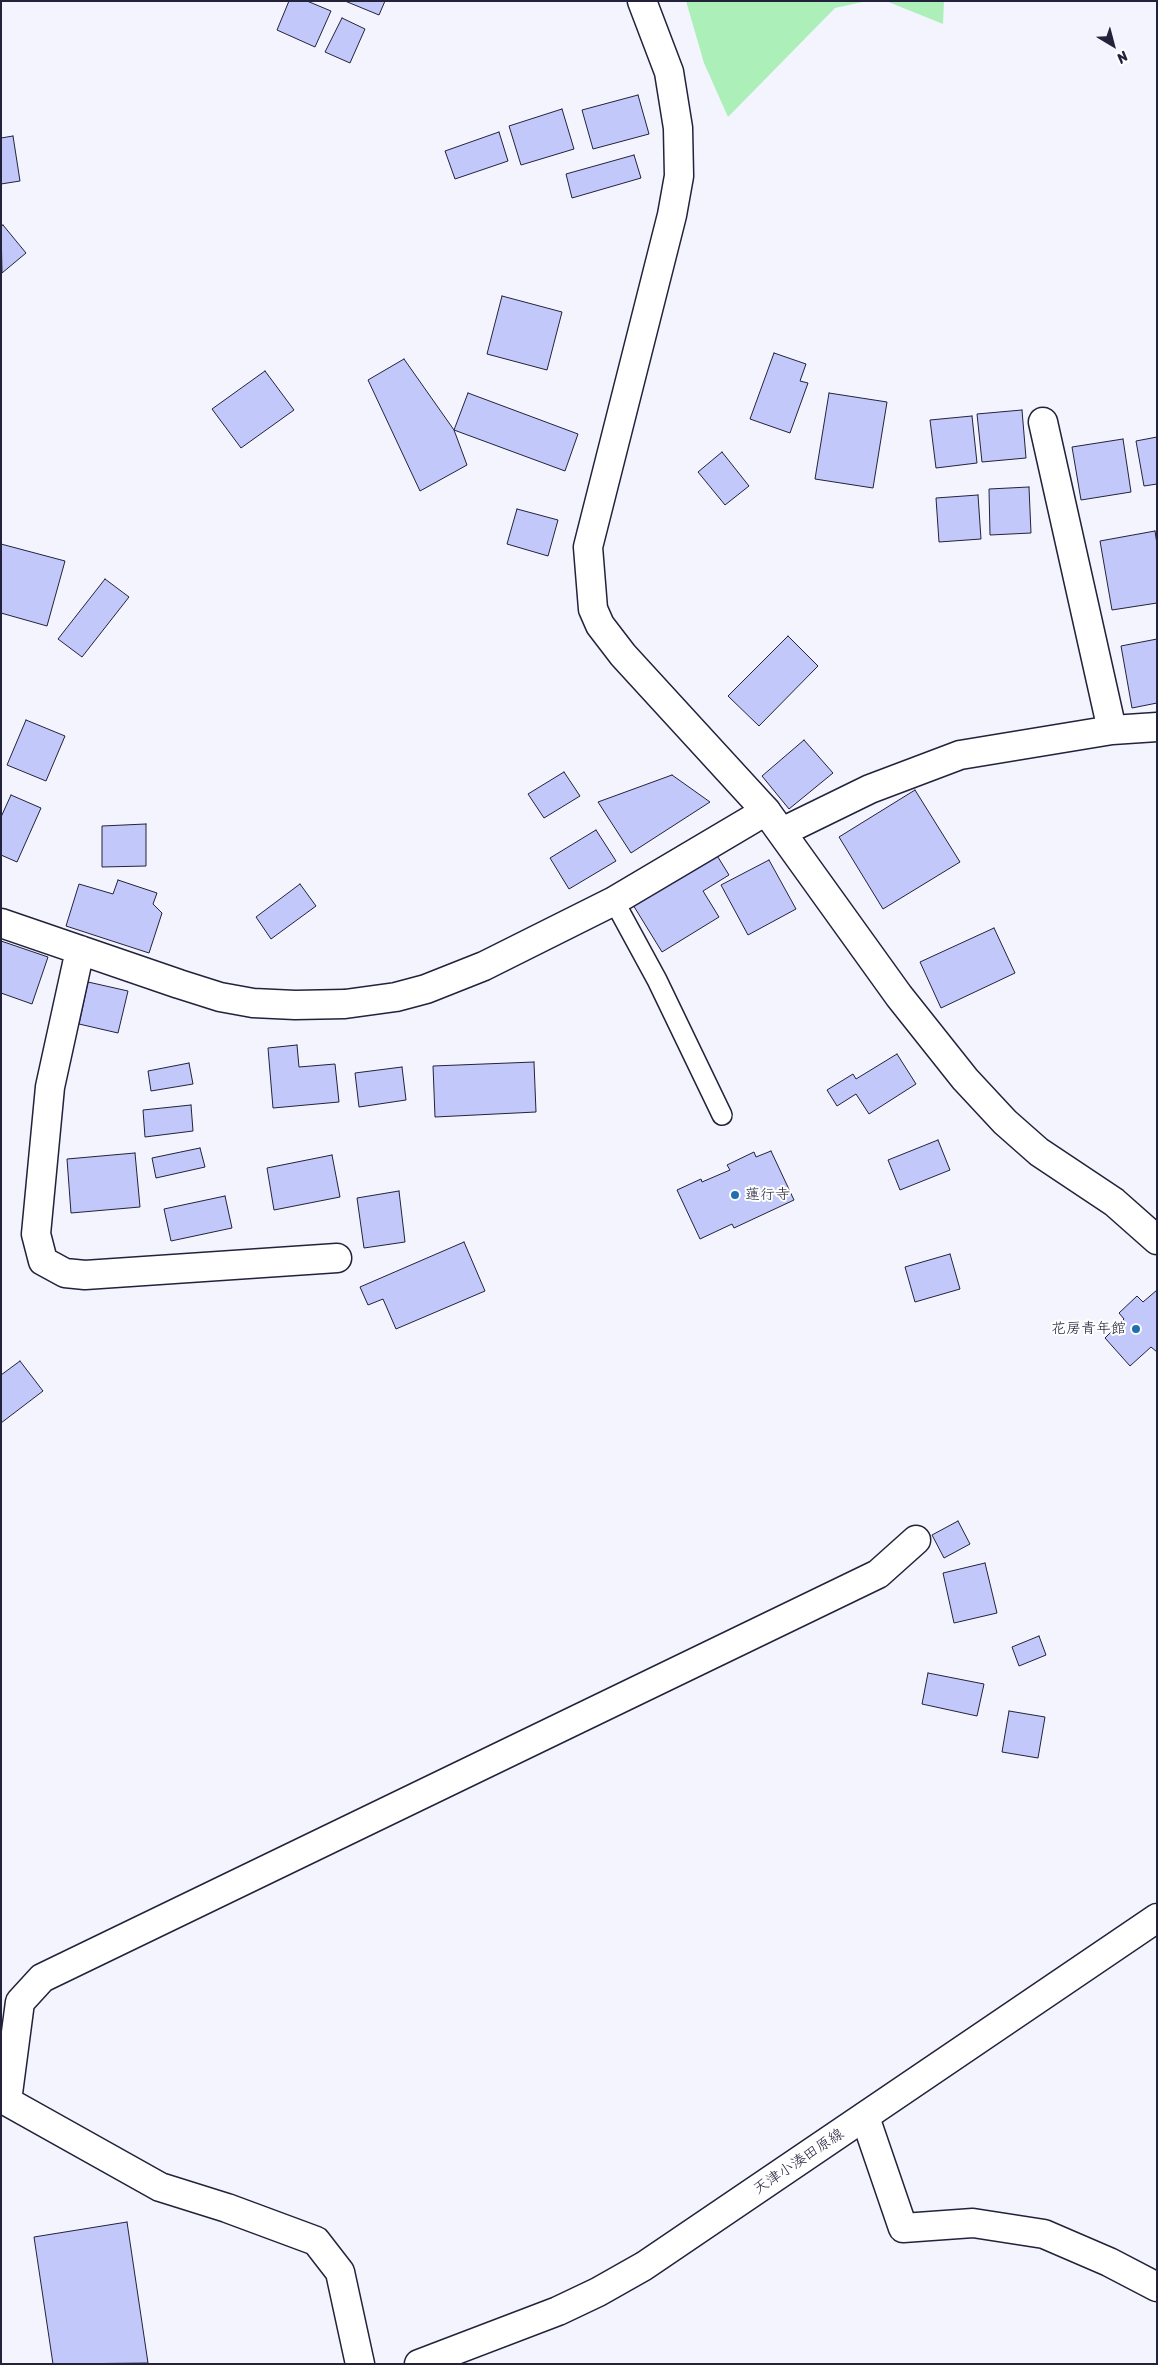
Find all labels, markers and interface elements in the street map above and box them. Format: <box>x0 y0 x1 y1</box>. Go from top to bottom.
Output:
north arrow <box>1088 20 1138 70</box>
text: N <box>1111 44 1134 70</box>
place label: 蓮行寺 <box>745 1186 790 1204</box>
marker: 蓮行寺 <box>729 1189 741 1201</box>
place label: 花房青年館 <box>1051 1320 1126 1338</box>
marker: 花房青年館 <box>1130 1323 1142 1335</box>
street label: 天津小湊田原線 <box>750 2125 848 2199</box>

